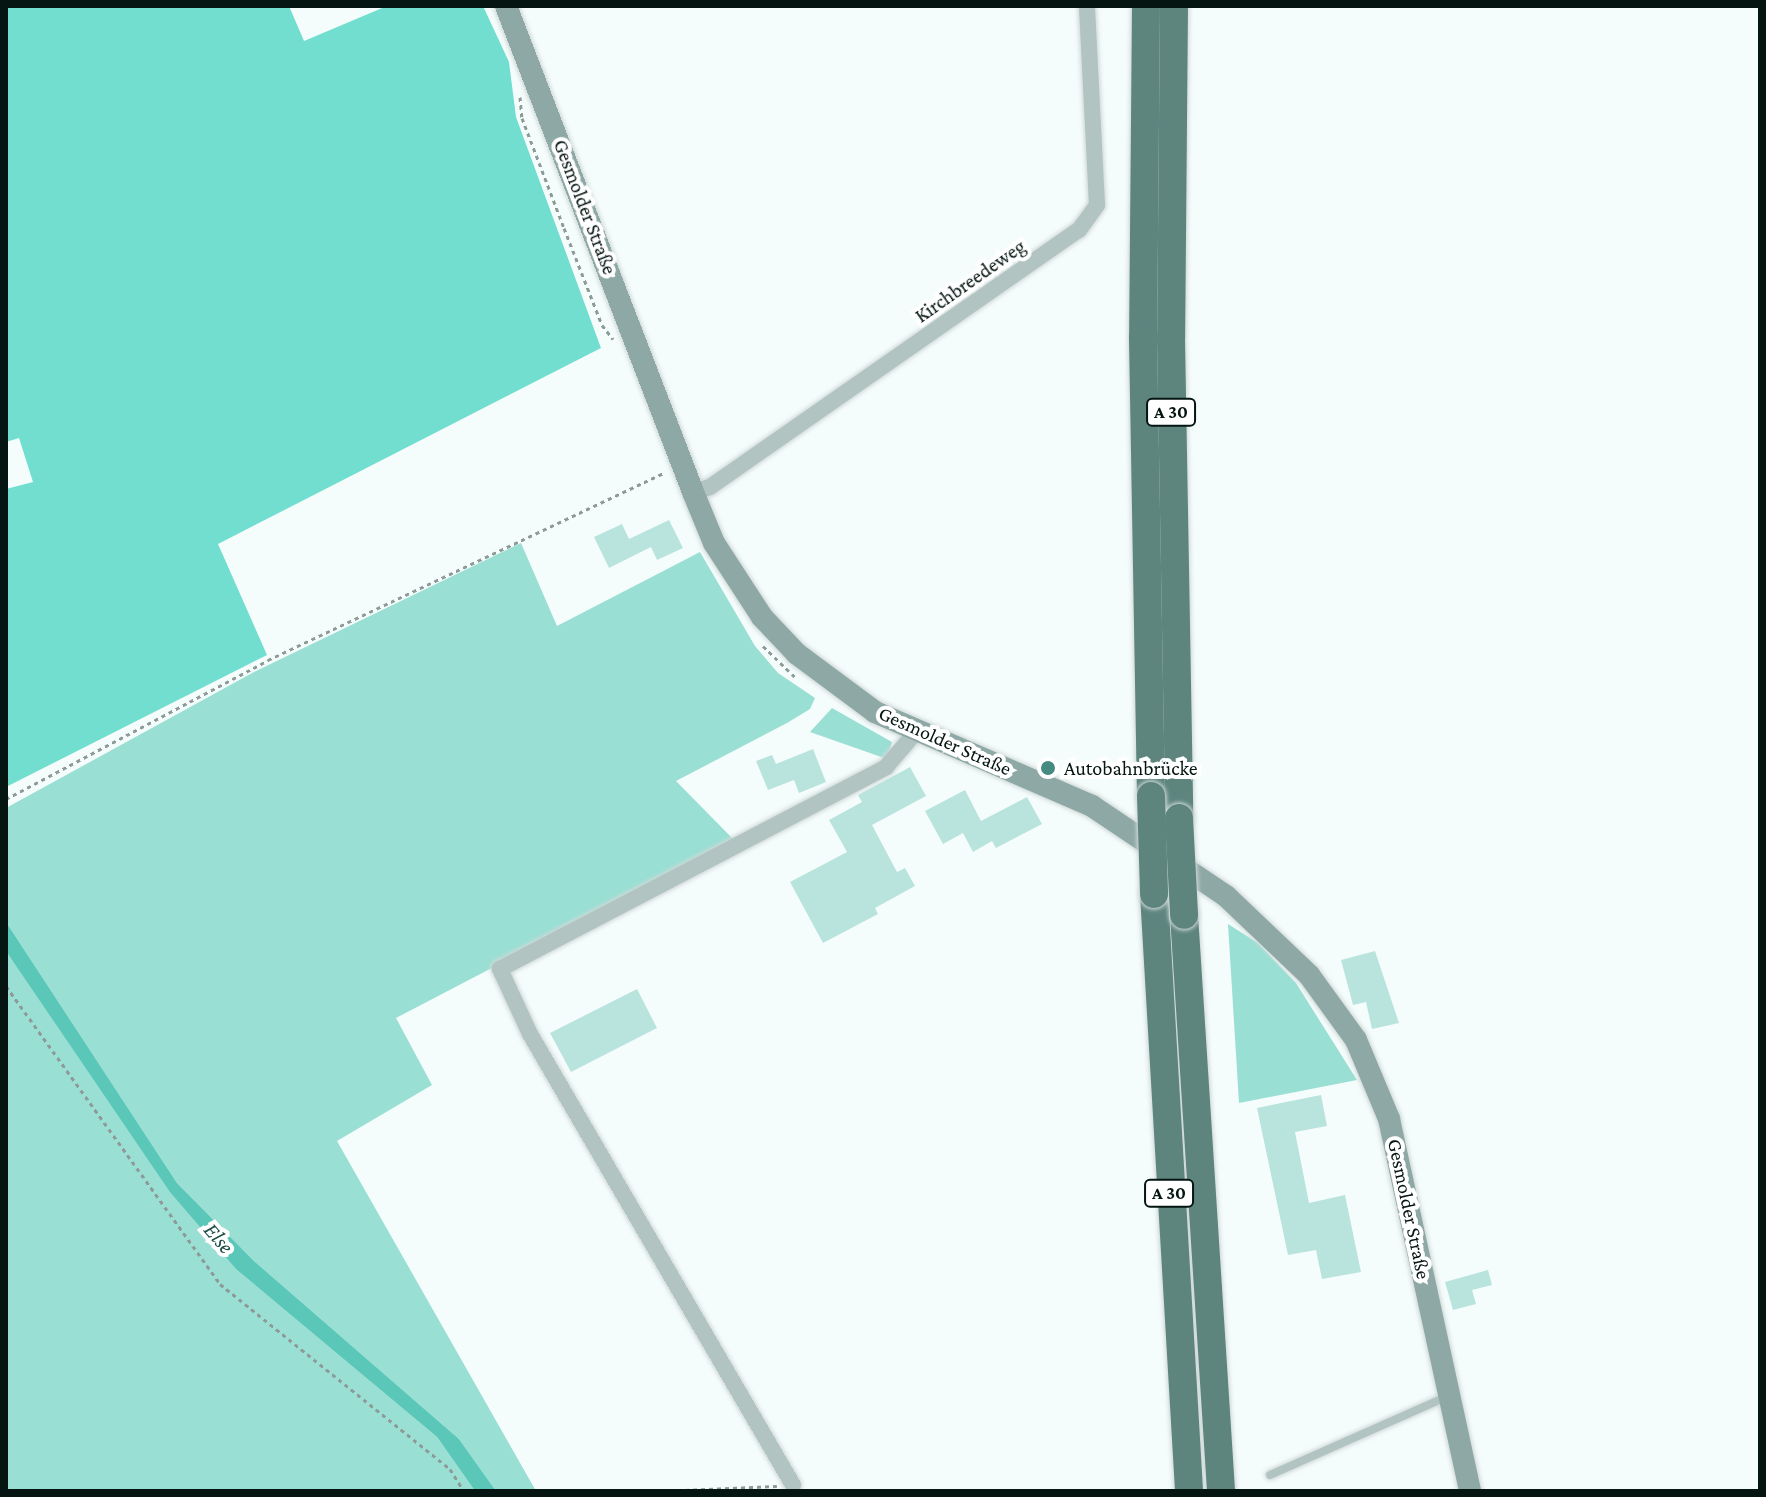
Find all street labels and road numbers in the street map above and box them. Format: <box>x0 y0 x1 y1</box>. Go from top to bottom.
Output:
street label: Gesmolder Straße <box>548 136 622 278</box>
street label: Kirchbreedeweg <box>910 234 1030 328</box>
road number: A 30 <box>1145 398 1197 426</box>
street label: Gesmolder Straße <box>875 701 1015 781</box>
street label: Gesmolder Straße <box>1382 1137 1436 1281</box>
road number: A 30 <box>1143 1179 1195 1207</box>

